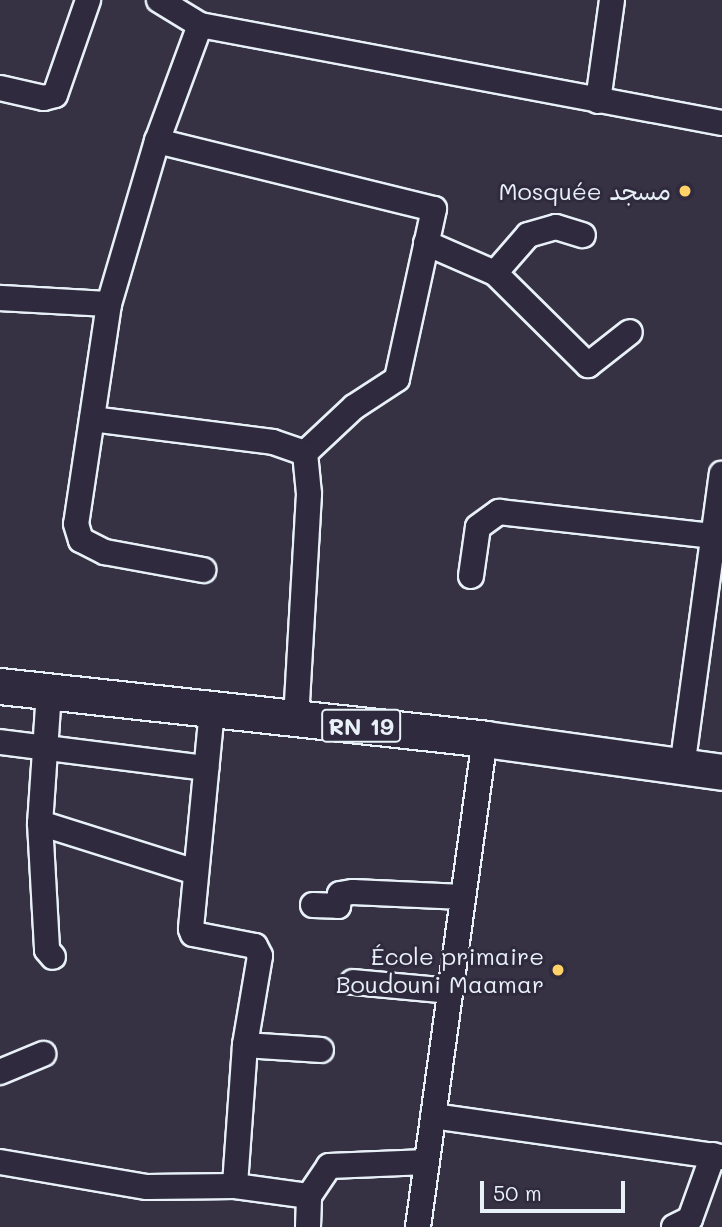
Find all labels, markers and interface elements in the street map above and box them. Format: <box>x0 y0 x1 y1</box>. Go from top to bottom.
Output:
place label: Mosquée مسجد <box>498 177 671 205</box>
marker: Mosquée مسجد <box>677 183 693 199</box>
road number: RN 19 <box>321 706 401 746</box>
place label: École primaire Boudouni Maamar <box>336 942 544 998</box>
marker: École primaire Boudouni Maamar <box>550 962 566 978</box>
scale bar <box>484 1168 629 1212</box>
text: 50 m <box>493 1179 542 1206</box>

